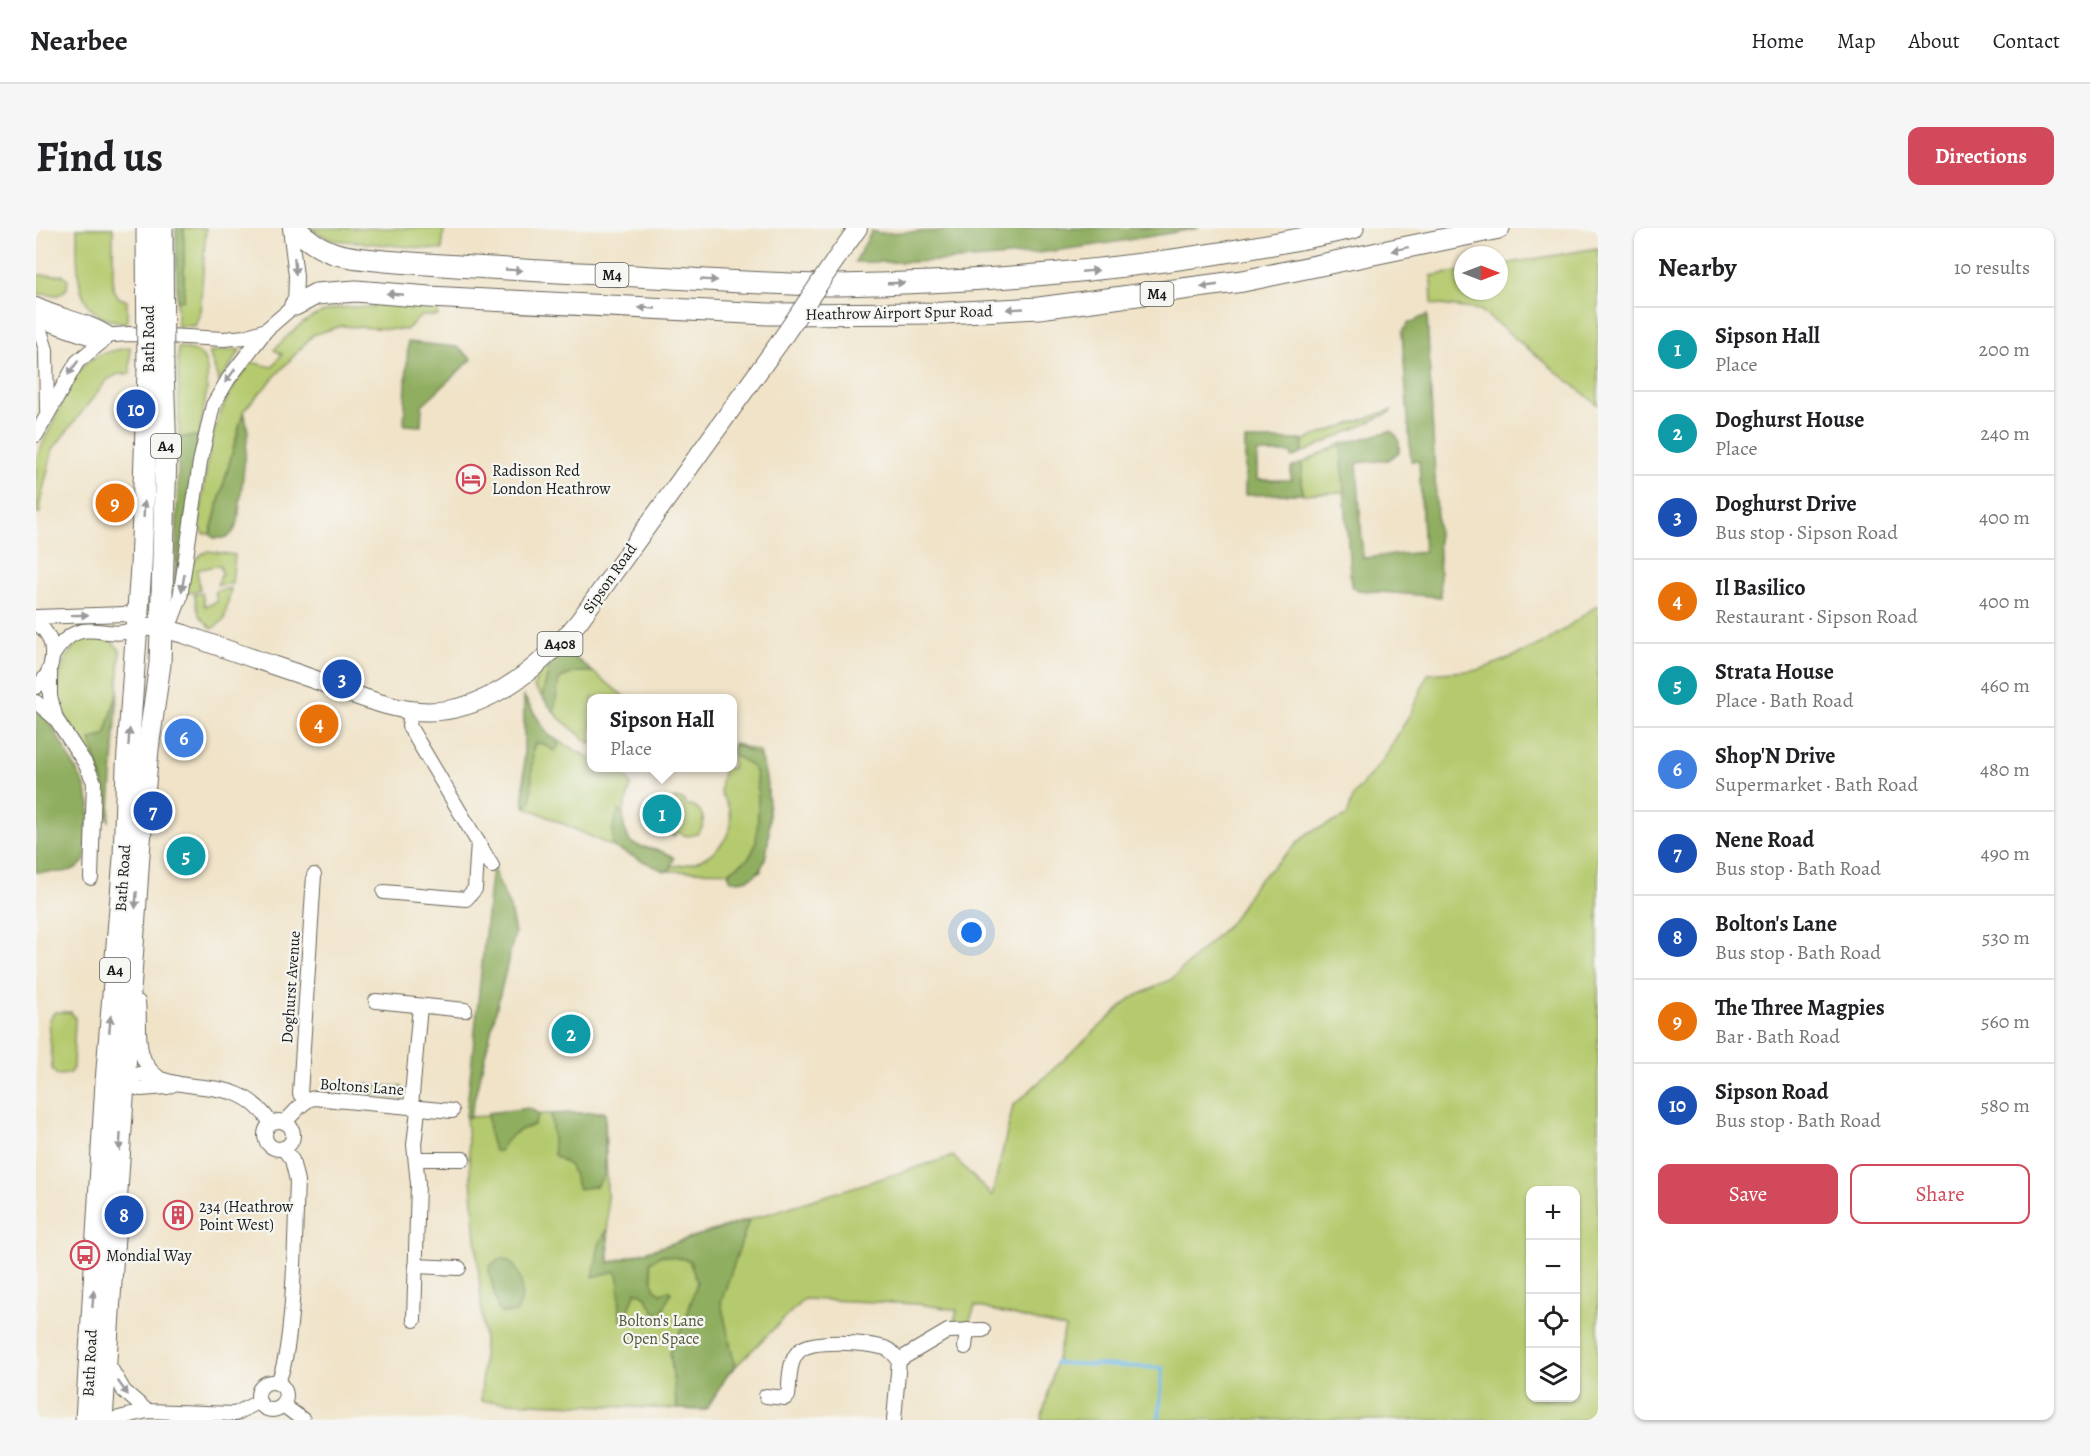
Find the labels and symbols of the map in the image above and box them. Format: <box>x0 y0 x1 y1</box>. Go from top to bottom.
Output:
one-way arrow <box>1391 244 1410 254</box>
north arrow <box>1454 246 1508 300</box>
one-way arrow <box>290 257 300 276</box>
road number: M4 <box>596 263 628 287</box>
one-way arrow <box>504 265 523 274</box>
one-way arrow <box>1081 266 1100 276</box>
one-way arrow <box>699 275 718 285</box>
one-way arrow <box>886 278 905 288</box>
road number: M4 <box>1140 282 1174 306</box>
one-way arrow <box>1199 282 1218 291</box>
one-way arrow <box>385 289 404 299</box>
street label: Heathrow Airport Spur Road <box>805 300 993 326</box>
one-way arrow <box>638 304 657 313</box>
one-way arrow <box>1006 304 1025 314</box>
street label: Bath Road <box>138 305 160 373</box>
one-way arrow <box>67 361 79 376</box>
one-way arrow <box>225 369 237 384</box>
pin: 10 <box>116 386 156 432</box>
road number: A4 <box>151 434 181 458</box>
place label: Radisson Red London Heathrow <box>492 460 611 500</box>
hotel icon: Radisson Red London Heathrow <box>455 463 487 495</box>
pin: 9 <box>96 480 134 526</box>
one-way arrow <box>140 499 149 518</box>
street label: Sipson Road <box>578 539 642 618</box>
one-way arrow <box>178 573 187 592</box>
one-way arrow <box>71 610 90 620</box>
road number: A408 <box>538 632 582 656</box>
pin: 3 <box>322 656 362 702</box>
pin: 4 <box>300 702 338 746</box>
pin: 6 <box>164 716 204 760</box>
one-way arrow <box>124 727 134 746</box>
pin: 7 <box>134 788 172 834</box>
pin: 1 <box>642 792 682 836</box>
pin: 5 <box>166 834 206 878</box>
street label: Bath Road <box>110 843 136 912</box>
one-way arrow <box>132 890 141 909</box>
your location <box>957 918 986 947</box>
street label: Doghurst Avenue <box>276 930 306 1044</box>
road number: A4 <box>100 958 130 982</box>
pin: 2 <box>552 1012 590 1056</box>
one-way arrow <box>105 1014 115 1033</box>
street label: Boltons Lane <box>319 1073 405 1101</box>
one-way arrow <box>115 1132 125 1151</box>
pin: 8 <box>104 1192 143 1238</box>
place label: 234 (Heathrow Point West) <box>199 1196 294 1236</box>
building icon: 234 (Heathrow Point West) <box>162 1199 194 1231</box>
bus stop icon: Mondial Way <box>69 1239 101 1271</box>
place label: Mondial Way <box>106 1245 192 1267</box>
one-way arrow <box>89 1289 98 1308</box>
park label: Bolton's Lane Open Space <box>618 1310 704 1350</box>
street label: Bath Road <box>77 1328 103 1397</box>
one-way arrow <box>117 1380 129 1396</box>

